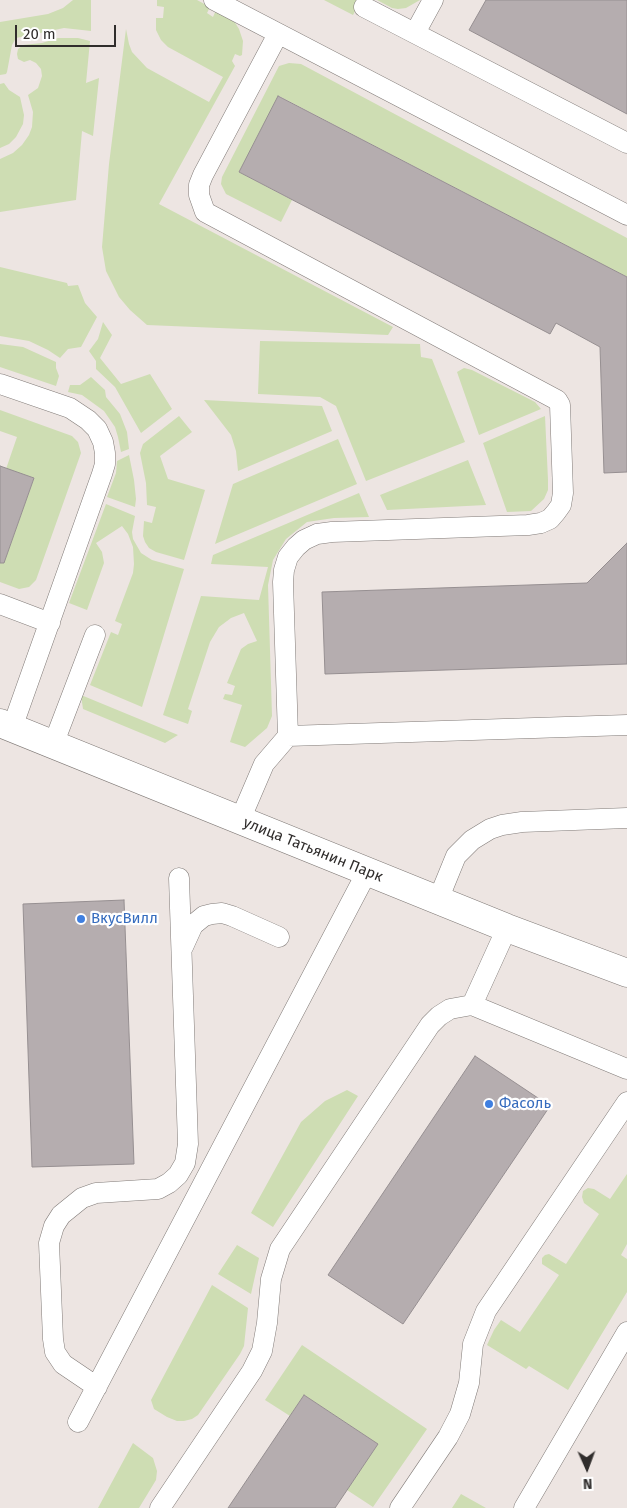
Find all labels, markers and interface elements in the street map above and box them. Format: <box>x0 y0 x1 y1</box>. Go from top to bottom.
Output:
scale bar <box>18 15 119 47</box>
text: 20 m <box>23 25 56 43</box>
street label: улица Татьянин Парк <box>241 814 385 886</box>
place label: ВкусВилл <box>91 910 158 928</box>
marker: ВкусВилл <box>75 913 87 925</box>
place label: Фасоль <box>499 1095 551 1113</box>
marker: Фасоль <box>483 1098 495 1110</box>
north arrow <box>562 1443 612 1493</box>
text: N <box>583 1475 592 1492</box>

